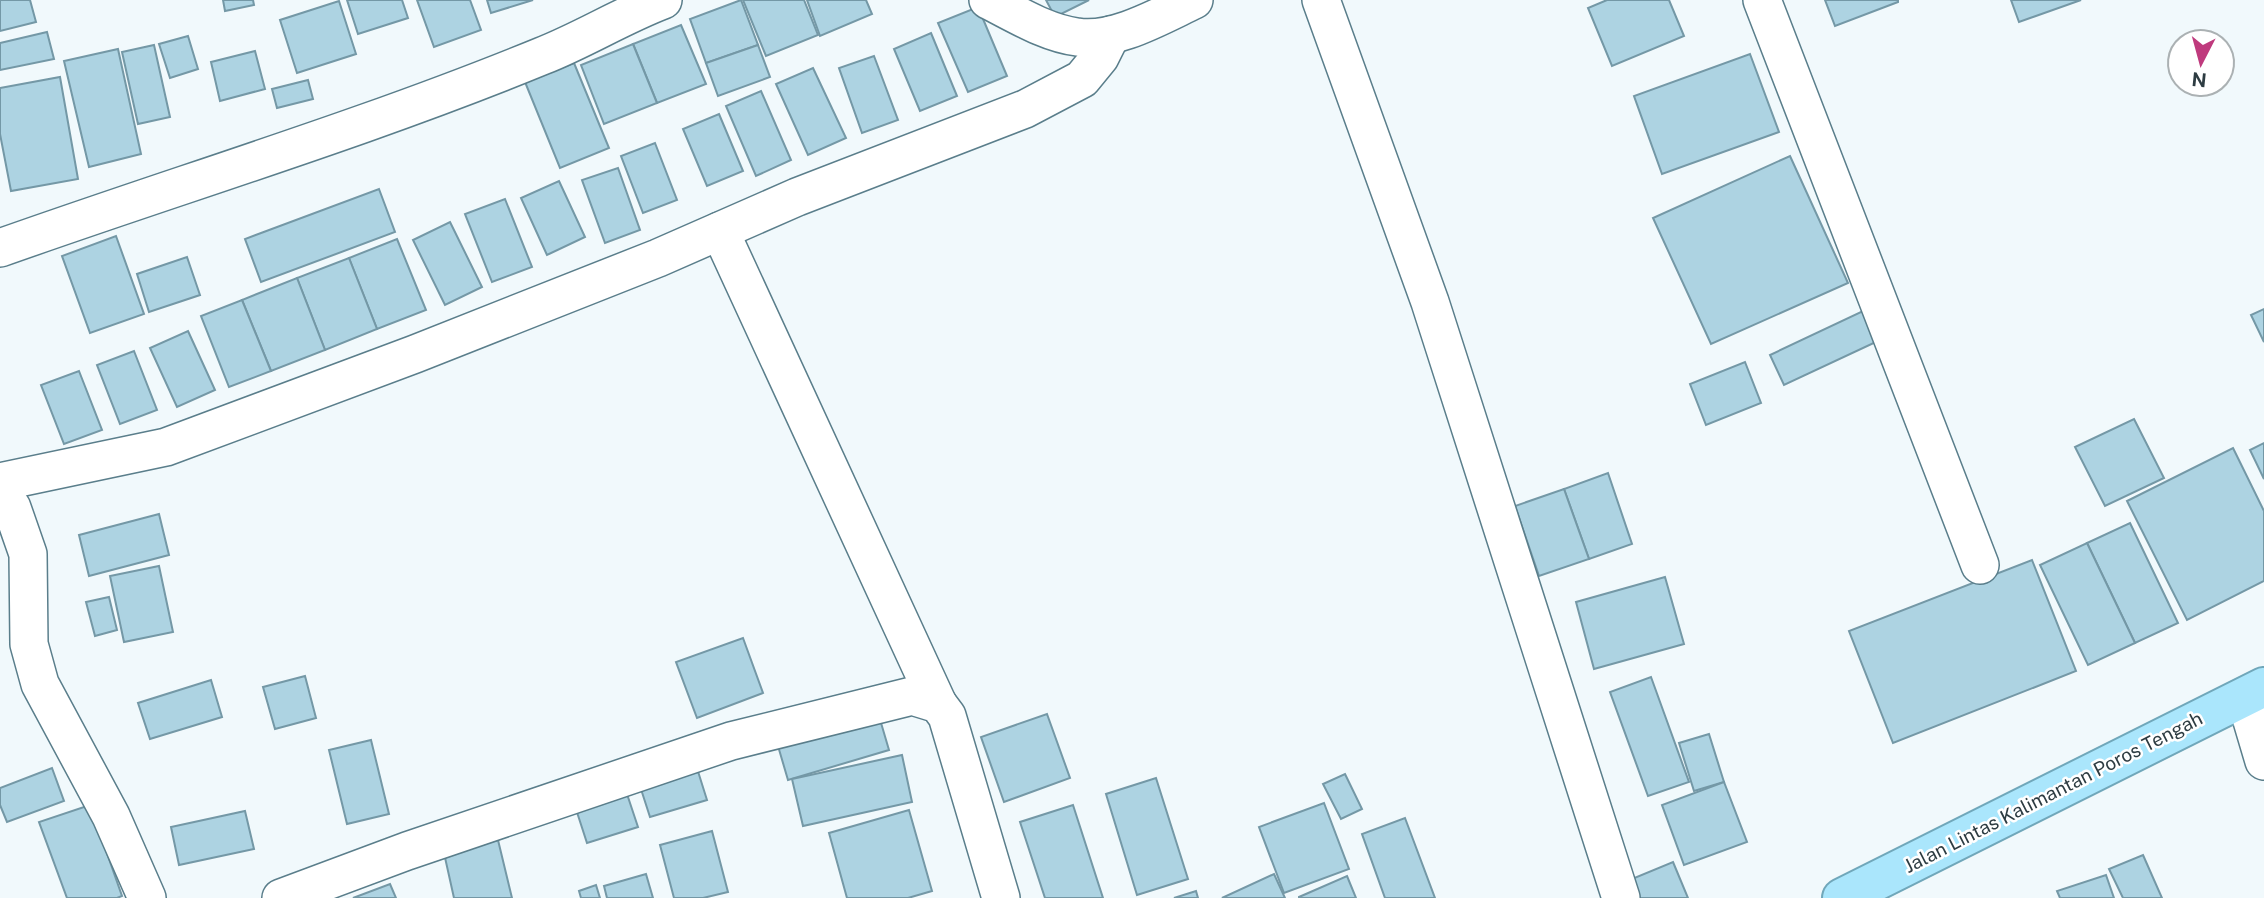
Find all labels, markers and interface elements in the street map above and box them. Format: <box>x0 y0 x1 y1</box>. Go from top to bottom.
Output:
north arrow <box>2166 28 2236 98</box>
text: N <box>2191 68 2208 92</box>
street label: Jalan Lintas Kalimantan Poros Tengah <box>1900 707 2206 877</box>

